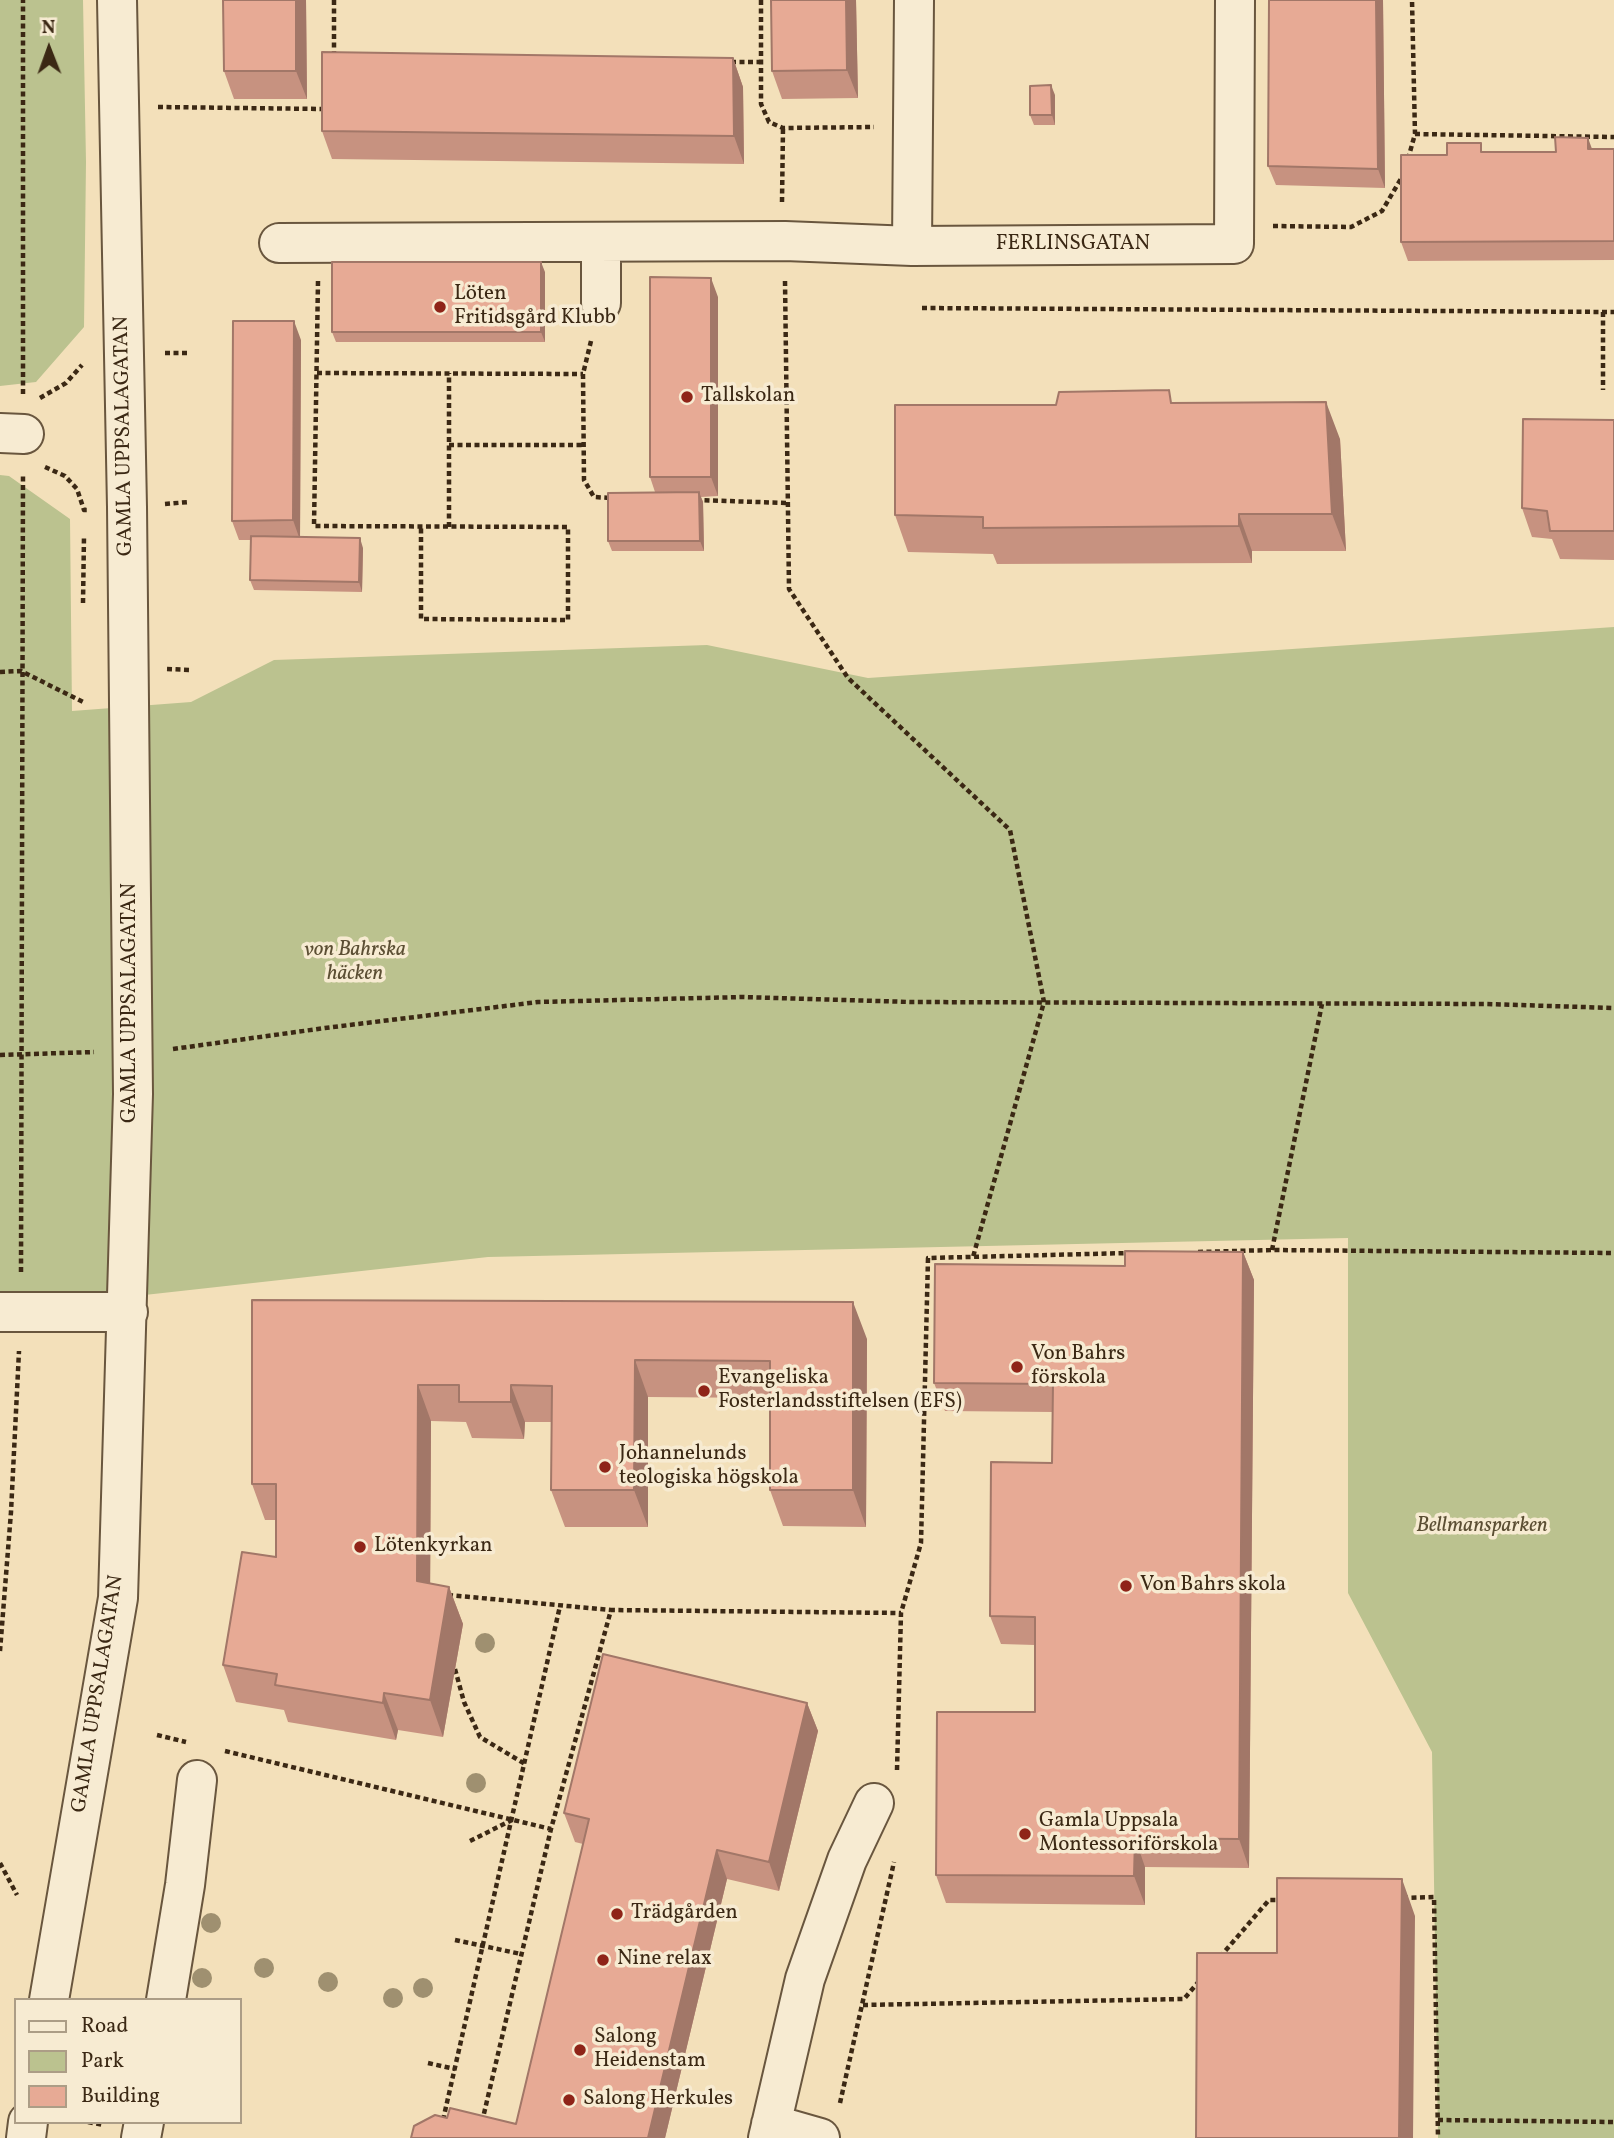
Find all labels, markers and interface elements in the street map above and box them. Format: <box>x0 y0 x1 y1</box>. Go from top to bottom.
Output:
north arrow <box>14 14 84 84</box>
text: N <box>42 15 56 41</box>
street label: FERLINSGATAN <box>996 232 1150 258</box>
place label: Löten Fritidsgård Klubb <box>454 282 616 332</box>
marker: Löten Fritidsgård Klubb <box>432 299 448 315</box>
street label: GAMLA UPPSALAGATAN <box>110 316 140 556</box>
place label: Tallskolan <box>701 384 795 410</box>
marker: Tallskolan <box>679 389 695 405</box>
street label: GAMLA UPPSALAGATAN <box>118 883 144 1123</box>
park label: von Bahrska häcken <box>304 938 406 988</box>
place label: Von Bahrs förskola <box>1031 1342 1125 1392</box>
marker: Von Bahrs förskola <box>1009 1359 1025 1375</box>
place label: Evangeliska Fosterlandsstiftelsen (EFS) <box>718 1366 962 1416</box>
marker: Evangeliska Fosterlandsstiftelsen (EFS) <box>696 1383 712 1399</box>
place label: Johannelunds teologiska högskola <box>619 1442 799 1492</box>
marker: Johannelunds teologiska högskola <box>597 1459 613 1475</box>
park label: Bellmansparken <box>1416 1514 1548 1540</box>
place label: Lötenkyrkan <box>374 1534 493 1560</box>
marker: Lötenkyrkan <box>352 1539 368 1555</box>
street label: GAMLA UPPSALAGATAN <box>68 1573 130 1815</box>
place label: Von Bahrs skola <box>1140 1573 1286 1599</box>
marker: Von Bahrs skola <box>1118 1578 1134 1594</box>
place label: Gamla Uppsala Montessoriförskola <box>1039 1809 1219 1859</box>
marker: Gamla Uppsala Montessoriförskola <box>1017 1826 1033 1842</box>
place label: Trädgården <box>631 1901 738 1927</box>
marker: Trädgården <box>609 1906 625 1922</box>
place label: Nine relax <box>617 1947 712 1973</box>
marker: Nine relax <box>595 1952 611 1968</box>
legend <box>14 1998 242 2124</box>
text: Road <box>81 2012 128 2041</box>
place label: Salong Heidenstam <box>594 2025 706 2075</box>
marker: Salong Heidenstam <box>572 2042 588 2058</box>
text: Park <box>81 2047 124 2076</box>
text: Building <box>81 2082 160 2111</box>
place label: Salong Herkules <box>583 2087 733 2113</box>
marker: Salong Herkules <box>561 2092 577 2108</box>

